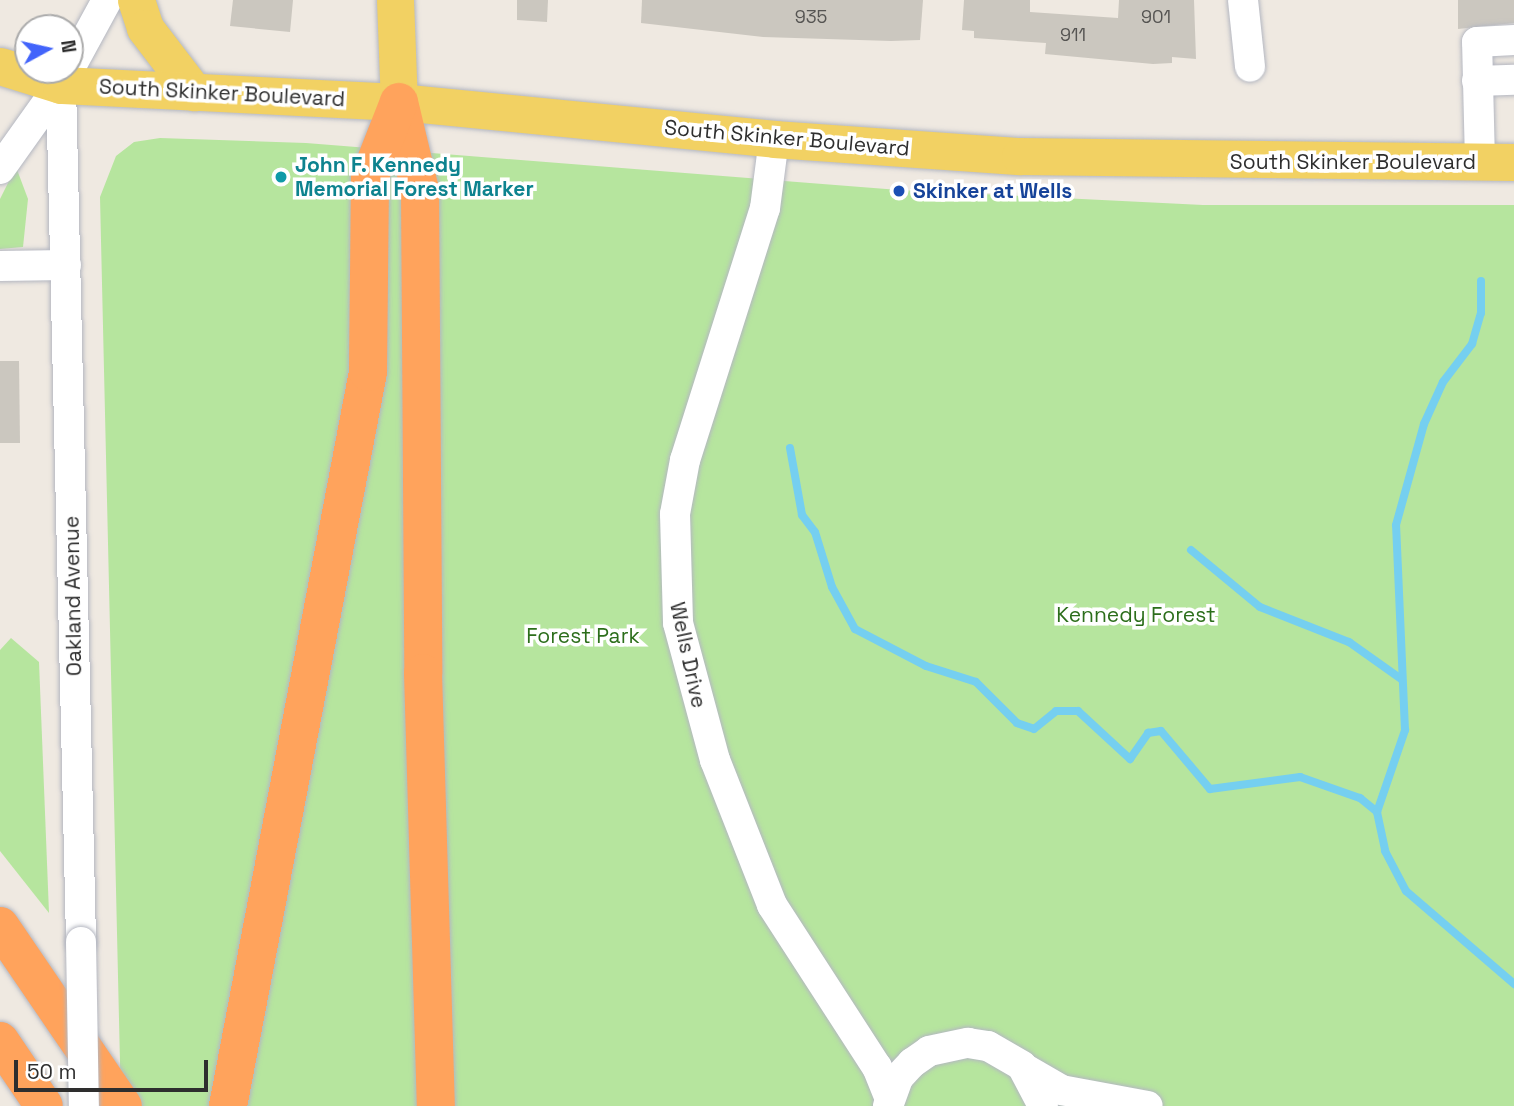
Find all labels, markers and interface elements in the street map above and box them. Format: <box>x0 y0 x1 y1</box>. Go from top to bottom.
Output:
house number: 935 <box>795 6 827 28</box>
house number: 901 <box>1141 6 1171 28</box>
north arrow <box>14 14 84 84</box>
house number: 911 <box>1060 24 1086 46</box>
text: N <box>55 38 82 54</box>
street label: South Skinker Boulevard <box>98 74 346 112</box>
street label: South Skinker Boulevard <box>663 115 911 161</box>
street label: South Skinker Boulevard <box>1230 149 1476 175</box>
place label: John F. Kennedy Memorial Forest Marker <box>295 152 534 202</box>
marker: John F. Kennedy Memorial Forest Marker <box>273 169 289 185</box>
place label: Skinker at Wells <box>913 178 1072 204</box>
marker: Skinker at Wells <box>891 183 907 199</box>
street label: Oakland Avenue <box>59 515 87 677</box>
street label: Wells Drive <box>664 600 712 710</box>
park label: Kennedy Forest <box>1056 602 1216 628</box>
park label: Forest Park <box>526 623 640 649</box>
scale bar <box>18 1046 212 1090</box>
text: 50 m <box>27 1058 77 1085</box>

